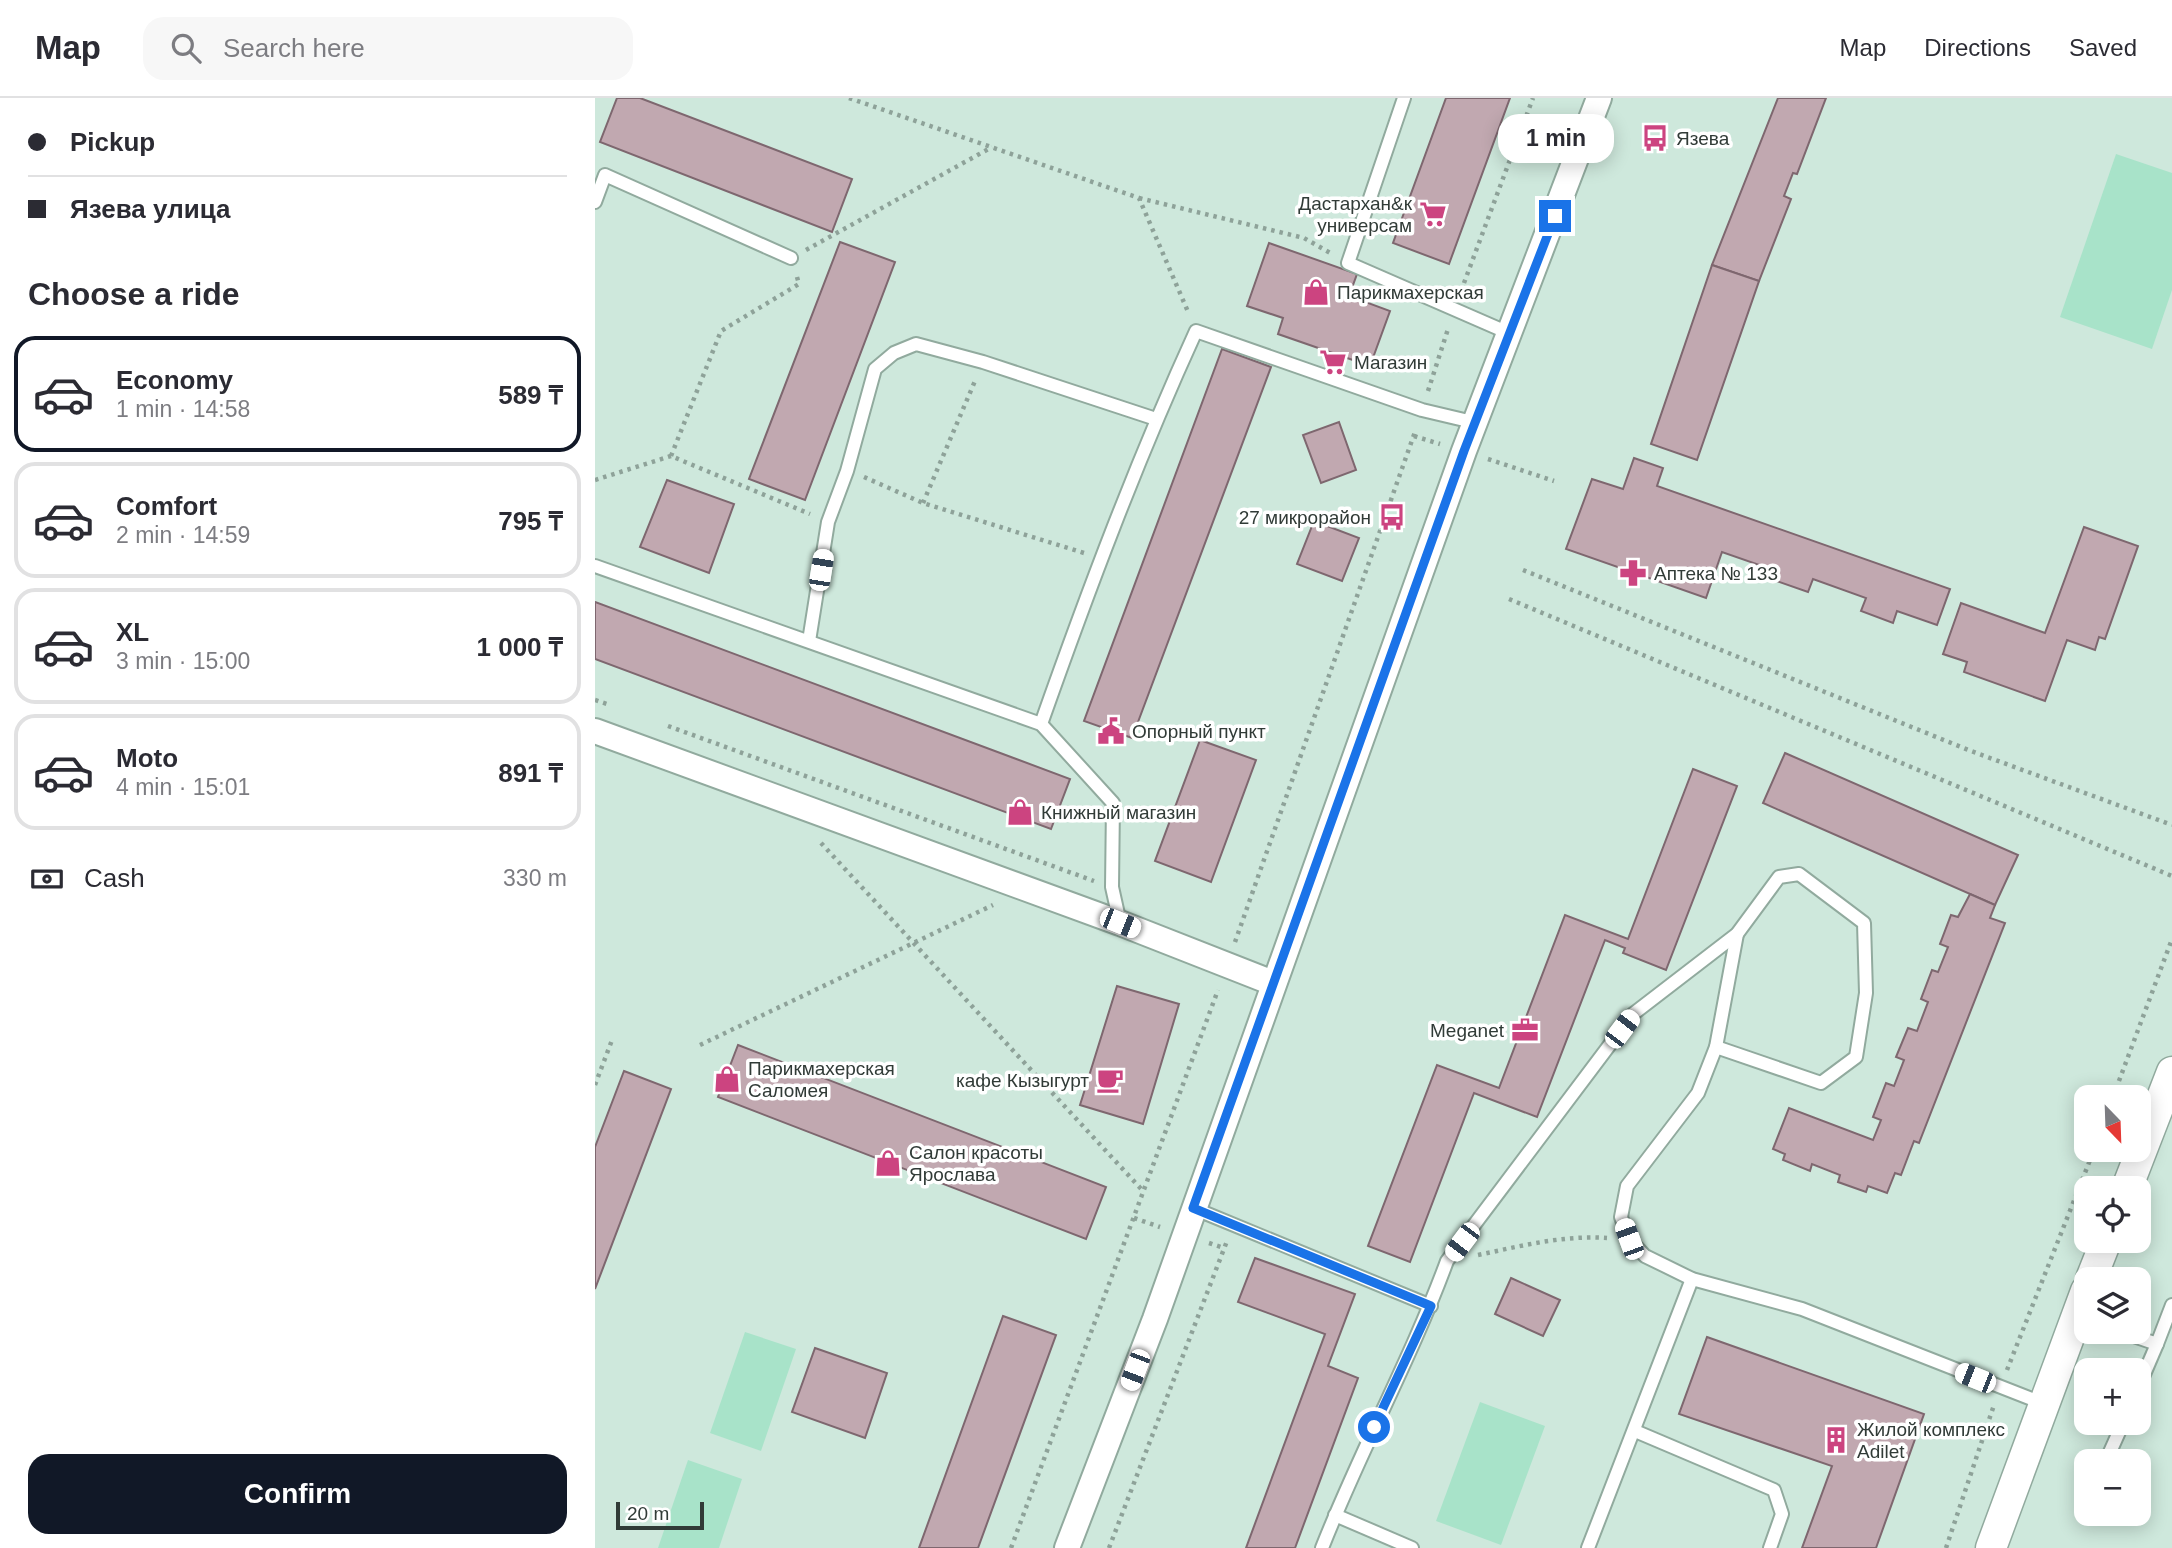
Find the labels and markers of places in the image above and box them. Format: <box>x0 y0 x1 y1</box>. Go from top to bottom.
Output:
bus stop icon: Язева <box>1640 123 1670 153</box>
place label: Язева <box>1676 128 1730 149</box>
place label: Дастархан&к универсам <box>1298 193 1413 236</box>
supermarket icon: Дастархан&к универсам <box>1418 199 1448 229</box>
shop icon: Парикмахерская <box>1301 277 1331 307</box>
place label: Парикмахерская <box>1337 282 1484 303</box>
supermarket icon: Магазин <box>1318 347 1348 377</box>
place label: Магазин <box>1354 352 1427 373</box>
bus stop icon: 27 микрорайон <box>1377 502 1407 532</box>
place label: 27 микрорайон <box>1239 507 1371 528</box>
pharmacy icon: Аптека № 133 <box>1618 558 1648 588</box>
place label: Аптека № 133 <box>1654 563 1778 584</box>
public building icon: Опорный пункт <box>1096 716 1126 746</box>
place label: Опорный пункт <box>1132 721 1266 742</box>
shop icon: Книжный магазин <box>1005 797 1035 827</box>
place label: Книжный магазин <box>1041 802 1196 823</box>
office icon: Meganet <box>1510 1015 1540 1045</box>
place label: Meganet <box>1430 1020 1505 1041</box>
place label: Парикмахерская Саломея <box>748 1058 895 1101</box>
shop icon: Парикмахерская Саломея <box>712 1064 742 1094</box>
cafe icon: кафе Кызыгурт <box>1095 1065 1125 1095</box>
place label: кафе Кызыгурт <box>956 1070 1089 1091</box>
place label: Салон красоты Ярослава <box>909 1142 1043 1185</box>
shop icon: Салон красоты Ярослава <box>873 1148 903 1178</box>
place label: Жилой комплекс Adilet <box>1857 1419 2005 1462</box>
building icon: Жилой комплекс Adilet <box>1821 1425 1851 1455</box>

